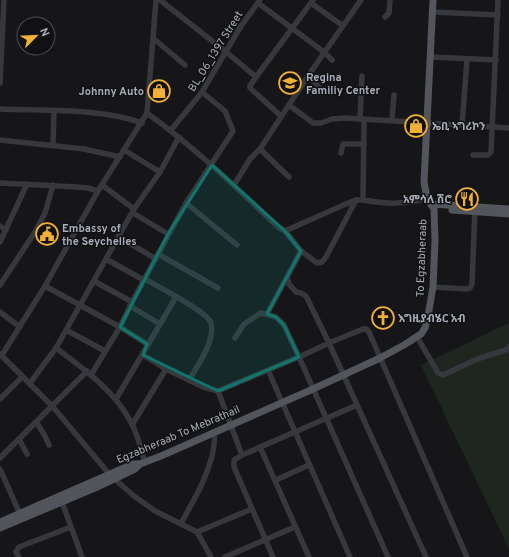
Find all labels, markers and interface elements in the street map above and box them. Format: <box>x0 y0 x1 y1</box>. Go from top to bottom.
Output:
street label: BL_06_1397 Street <box>185 9 246 95</box>
north arrow <box>16 16 56 56</box>
text: N <box>36 26 52 39</box>
school or university icon: Regina Familiy Center <box>277 70 303 96</box>
place label: Regina Familiy Center <box>306 71 381 98</box>
shop icon: Johnny Auto <box>146 78 172 104</box>
place label: Johnny Auto <box>79 85 144 99</box>
shop icon: ኤቢ ኣግሪኮን <box>403 113 429 139</box>
place label: ኤቢ ኣግሪኮን <box>432 120 486 134</box>
restaurant icon: አምሳለ ሽሮ <box>454 186 480 212</box>
place label: አምሳለ ሽሮ <box>403 193 453 207</box>
street label: To Egzabheraab <box>414 219 430 297</box>
public building icon: Embassy of the Seychelles <box>34 221 60 247</box>
place label: Embassy of the Seychelles <box>62 222 137 249</box>
church icon: እግዚያብሄር አብ <box>370 305 396 331</box>
place label: እግዚያብሄር አብ <box>398 312 466 326</box>
street label: Egzabheraab To Mebrathail <box>115 403 242 467</box>

